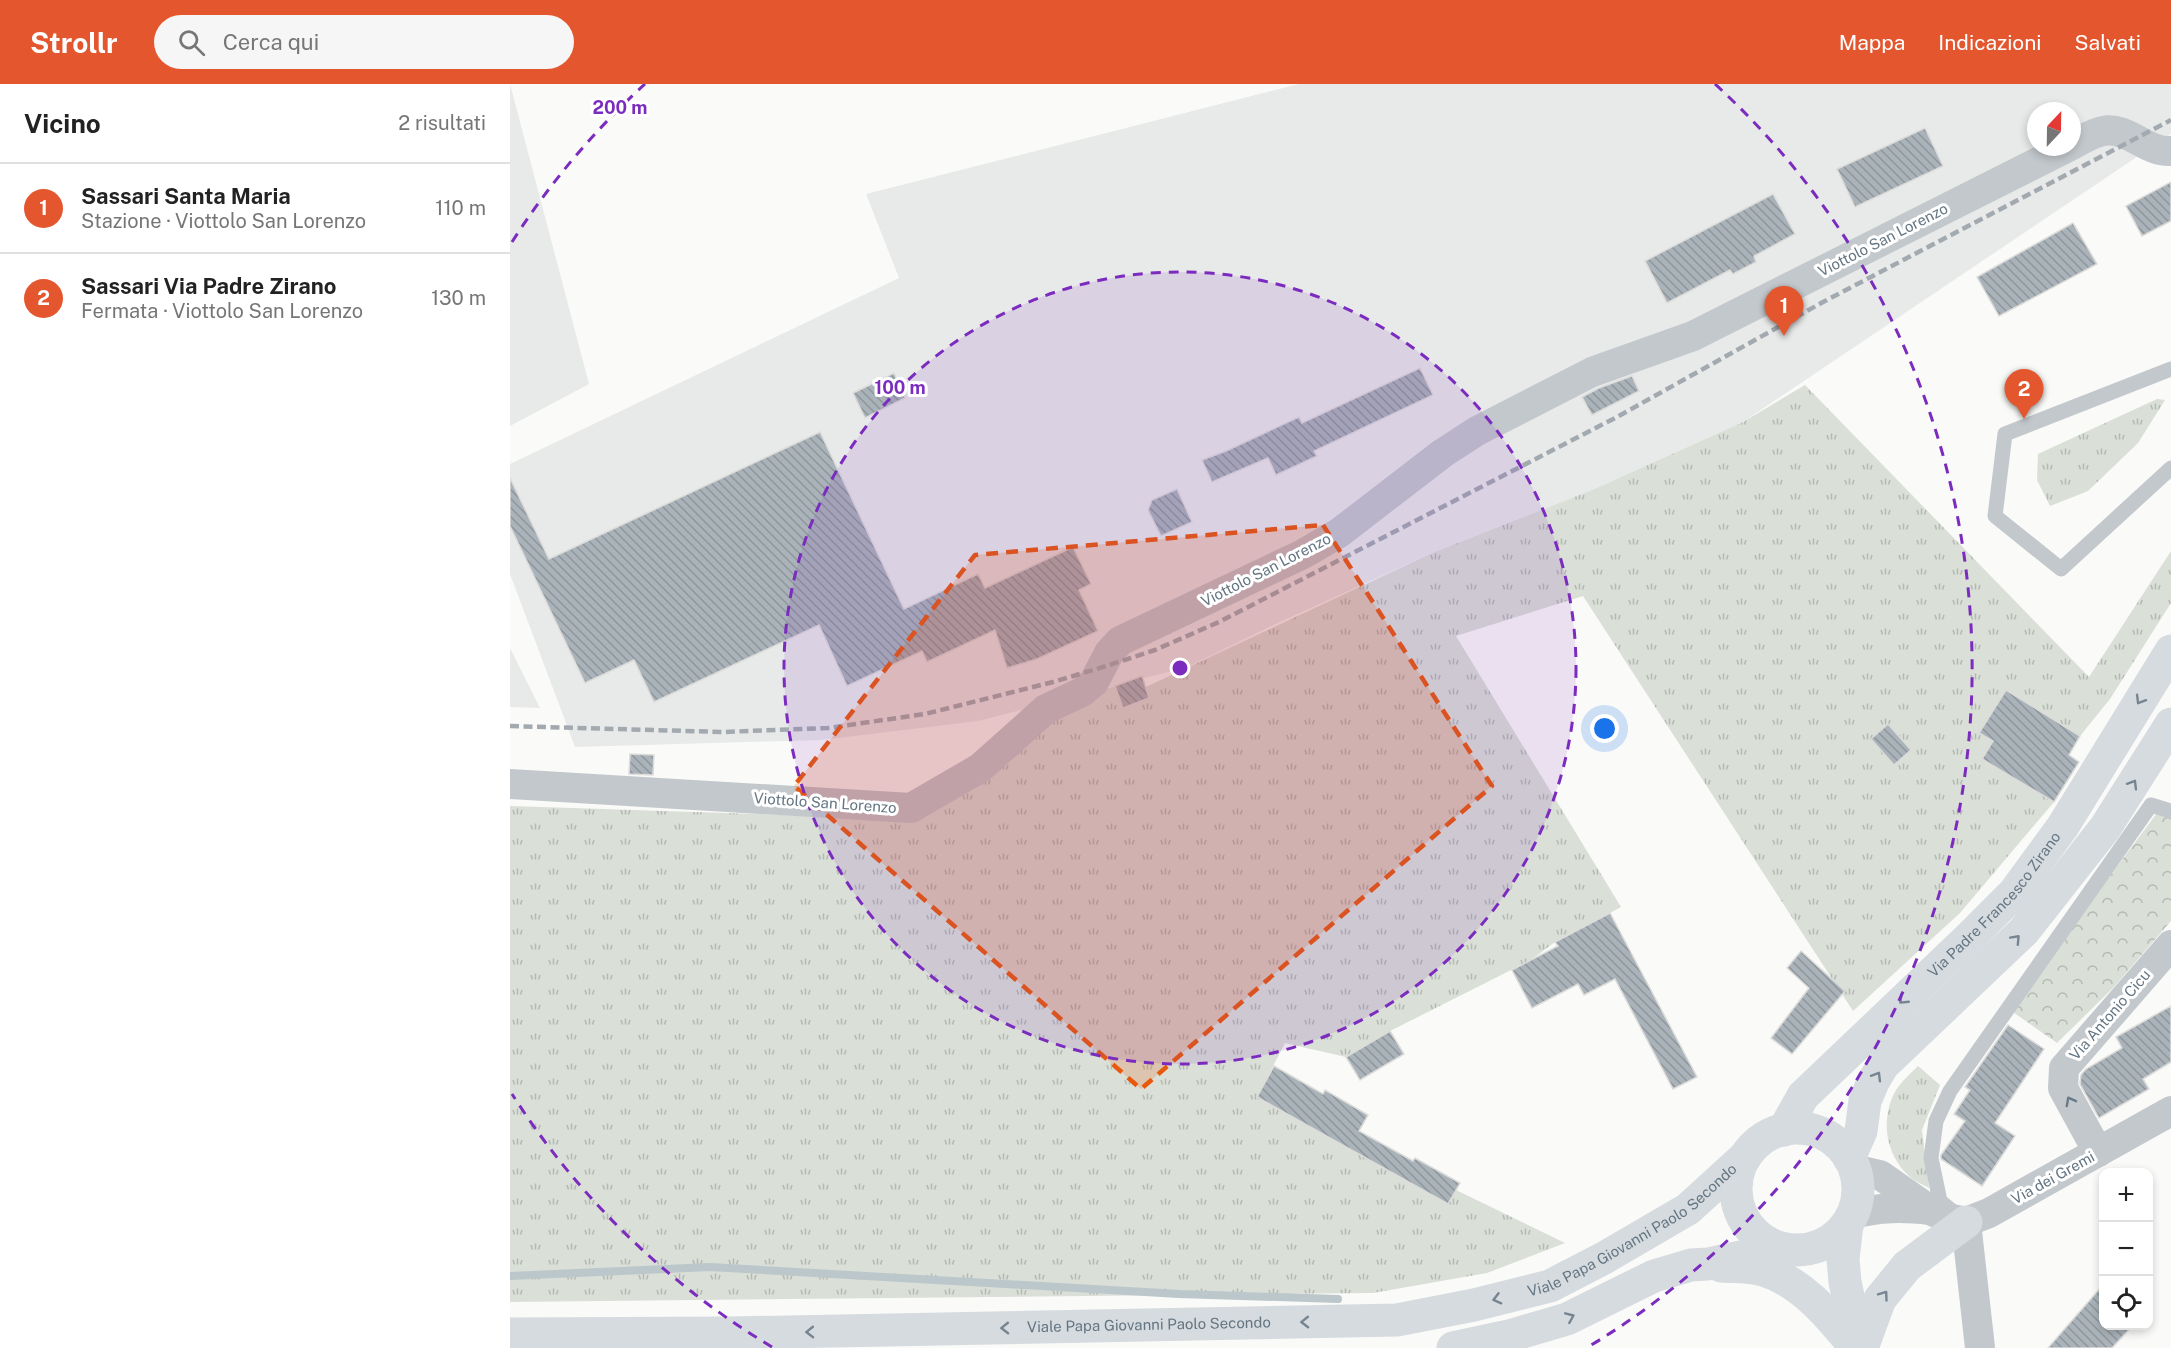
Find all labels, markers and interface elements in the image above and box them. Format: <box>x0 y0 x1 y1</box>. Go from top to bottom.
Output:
search box <box>154 15 574 69</box>
text: Strollr <box>30 26 118 59</box>
icon: search <box>175 26 208 59</box>
text: Cerca qui <box>223 29 319 55</box>
text: Mappa <box>1839 30 1905 55</box>
text: Indicazioni <box>1938 30 2042 55</box>
text: Salvati <box>2075 30 2141 55</box>
text: 200 m <box>593 97 647 118</box>
north arrow <box>2027 102 2081 156</box>
text: Vicino <box>24 108 101 139</box>
text: 2 risultati <box>398 111 486 135</box>
text: Sassari Santa Maria <box>81 183 291 209</box>
text: 1 <box>39 196 48 220</box>
text: 110 m <box>435 196 486 220</box>
street label: Viottolo San Lorenzo <box>1815 199 1950 280</box>
text: Stazione · Viottolo San Lorenzo <box>81 209 366 233</box>
text: Sassari Via Padre Zirano <box>81 273 336 299</box>
text: 2 <box>37 286 50 310</box>
text: 130 m <box>431 286 486 310</box>
pin: 1 <box>1764 286 1804 336</box>
text: Fermata · Viottolo San Lorenzo <box>81 299 363 323</box>
pin: 2 <box>2004 370 2044 419</box>
text: 100 m <box>874 377 926 398</box>
street label: Viottolo San Lorenzo <box>1198 529 1333 610</box>
centre of rings <box>1170 658 1190 678</box>
one-way arrow <box>2136 694 2148 704</box>
your location <box>1590 714 1619 743</box>
one-way arrow <box>2125 780 2137 790</box>
street label: Viottolo San Lorenzo <box>753 789 897 816</box>
street label: Via Padre Francesco Zirano <box>1924 828 2064 980</box>
one-way arrow <box>2009 936 2020 946</box>
street label: Via Antonio Cicu <box>2066 966 2153 1063</box>
one-way arrow <box>1900 992 1911 1003</box>
one-way arrow <box>1870 1072 1881 1082</box>
one-way arrow <box>2066 1097 2077 1107</box>
street label: Via dei Gremi <box>2008 1148 2097 1207</box>
street label: Viale Papa Giovanni Paolo Secondo <box>1526 1160 1740 1299</box>
map controls <box>2099 1168 2153 1330</box>
button: + <box>2099 1168 2153 1222</box>
button: − <box>2099 1222 2153 1276</box>
button: locate <box>2099 1276 2153 1330</box>
one-way arrow <box>1877 1290 1888 1301</box>
one-way arrow <box>1492 1292 1502 1305</box>
one-way arrow <box>1564 1312 1575 1324</box>
street label: Viale Papa Giovanni Paolo Secondo <box>1027 1313 1271 1335</box>
one-way arrow <box>1300 1316 1309 1328</box>
one-way arrow <box>1000 1322 1009 1334</box>
one-way arrow <box>805 1326 814 1338</box>

